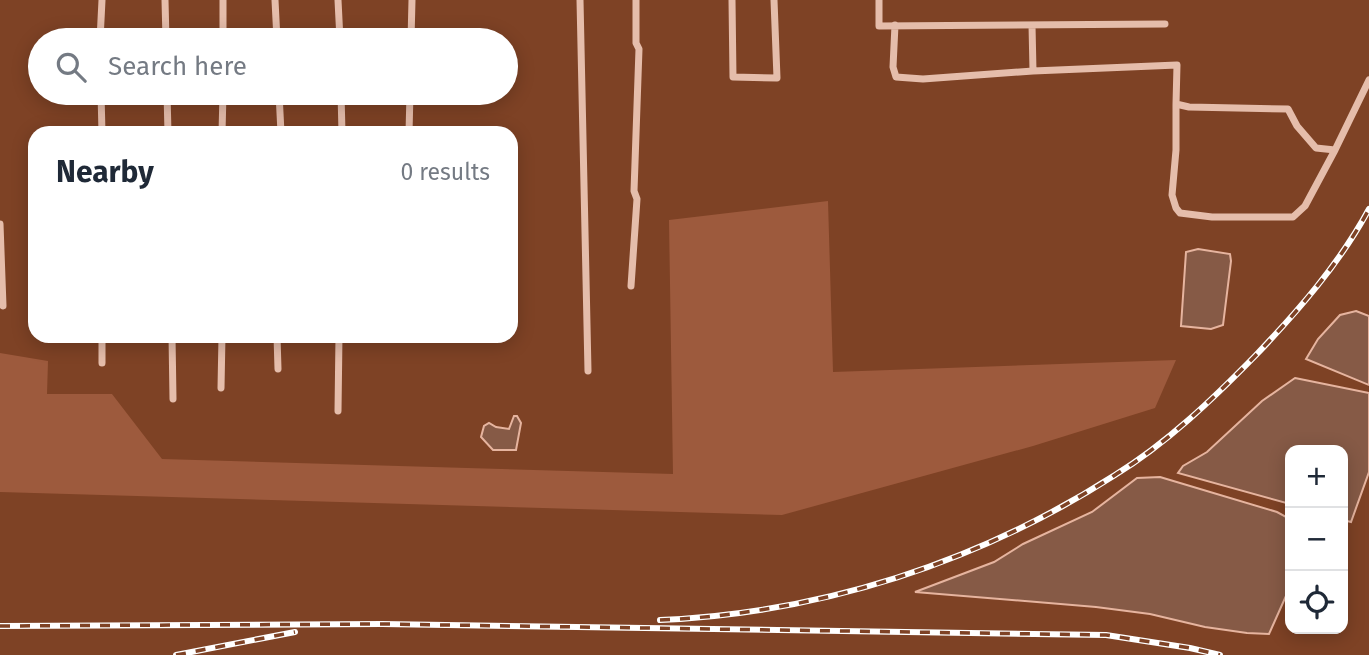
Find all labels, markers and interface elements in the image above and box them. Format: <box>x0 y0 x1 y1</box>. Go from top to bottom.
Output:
search box <box>28 28 518 105</box>
icon: search <box>52 48 90 86</box>
text: Search here <box>108 51 247 82</box>
text: Nearby <box>56 154 154 190</box>
text: 0 results <box>400 158 490 186</box>
map controls <box>1285 445 1348 634</box>
button: + <box>1285 445 1348 508</box>
button: − <box>1285 508 1348 571</box>
button: locate <box>1285 571 1348 634</box>

